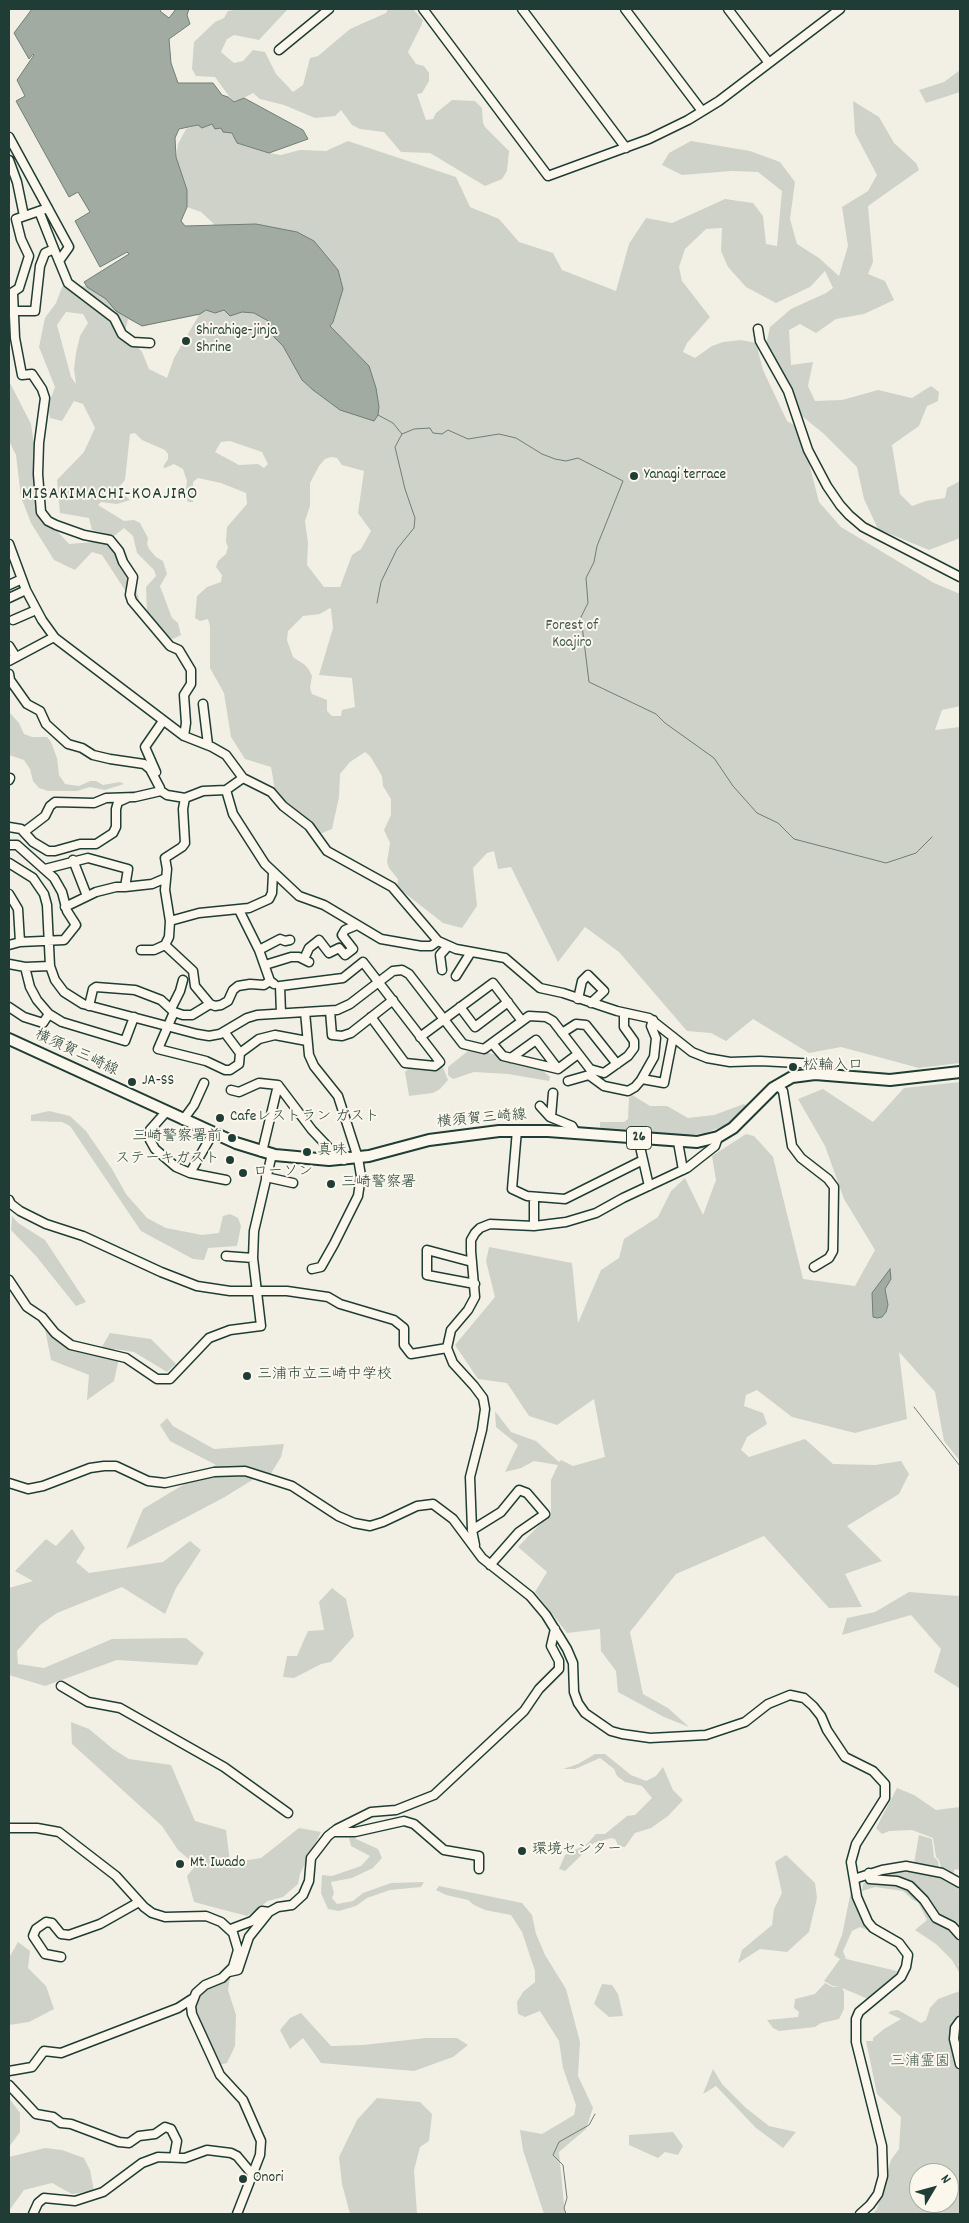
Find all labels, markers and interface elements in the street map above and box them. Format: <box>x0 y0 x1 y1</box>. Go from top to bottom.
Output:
place label: Shirahige-jinja Shrine <box>196 323 277 358</box>
marker: Shirahige-jinja Shrine <box>180 335 192 347</box>
place label: Yanagi terrace <box>644 467 726 485</box>
marker: Yanagi terrace <box>628 470 640 482</box>
district label: MISAKIMACHI-KOAJIRO <box>19 485 201 507</box>
park label: Forest of Koajiro <box>546 618 598 653</box>
street label: 横須賀三崎線 <box>31 1027 121 1081</box>
place label: 松輪入口 <box>803 1058 863 1076</box>
marker: 松輪入口 <box>787 1061 799 1073</box>
place label: JA-SS <box>142 1073 174 1091</box>
marker: JA-SS <box>126 1076 138 1088</box>
street label: 横須賀三崎線 <box>436 1107 528 1133</box>
place label: Cafeレストラン ガスト <box>230 1109 380 1127</box>
marker: Cafeレストラン ガスト <box>214 1112 226 1124</box>
road number: 26 <box>626 1126 652 1150</box>
place label: 三崎警察署前 <box>132 1129 222 1147</box>
marker: 三崎警察署前 <box>226 1132 238 1144</box>
place label: 真味 <box>317 1143 347 1161</box>
marker: 真味 <box>301 1146 313 1158</box>
place label: ステーキガスト <box>115 1151 220 1169</box>
marker: ステーキガスト <box>224 1154 236 1166</box>
place label: ローソン <box>253 1164 313 1182</box>
marker: ローソン <box>237 1167 249 1179</box>
place label: 三崎警察署 <box>341 1175 416 1193</box>
marker: 三崎警察署 <box>325 1178 337 1190</box>
place label: 三浦市立三崎中学校 <box>257 1367 392 1385</box>
marker: 三浦市立三崎中学校 <box>241 1370 253 1382</box>
place label: 環境センター <box>532 1842 622 1860</box>
marker: 環境センター <box>516 1845 528 1857</box>
place label: Mt. Iwado <box>190 1855 245 1873</box>
marker: Mt. Iwado <box>174 1858 186 1870</box>
park label: 三浦霊園 <box>890 2054 950 2072</box>
north arrow <box>909 2163 959 2213</box>
place label: Onori <box>253 2170 284 2188</box>
text: N <box>935 2171 955 2188</box>
marker: Onori <box>237 2173 249 2185</box>

